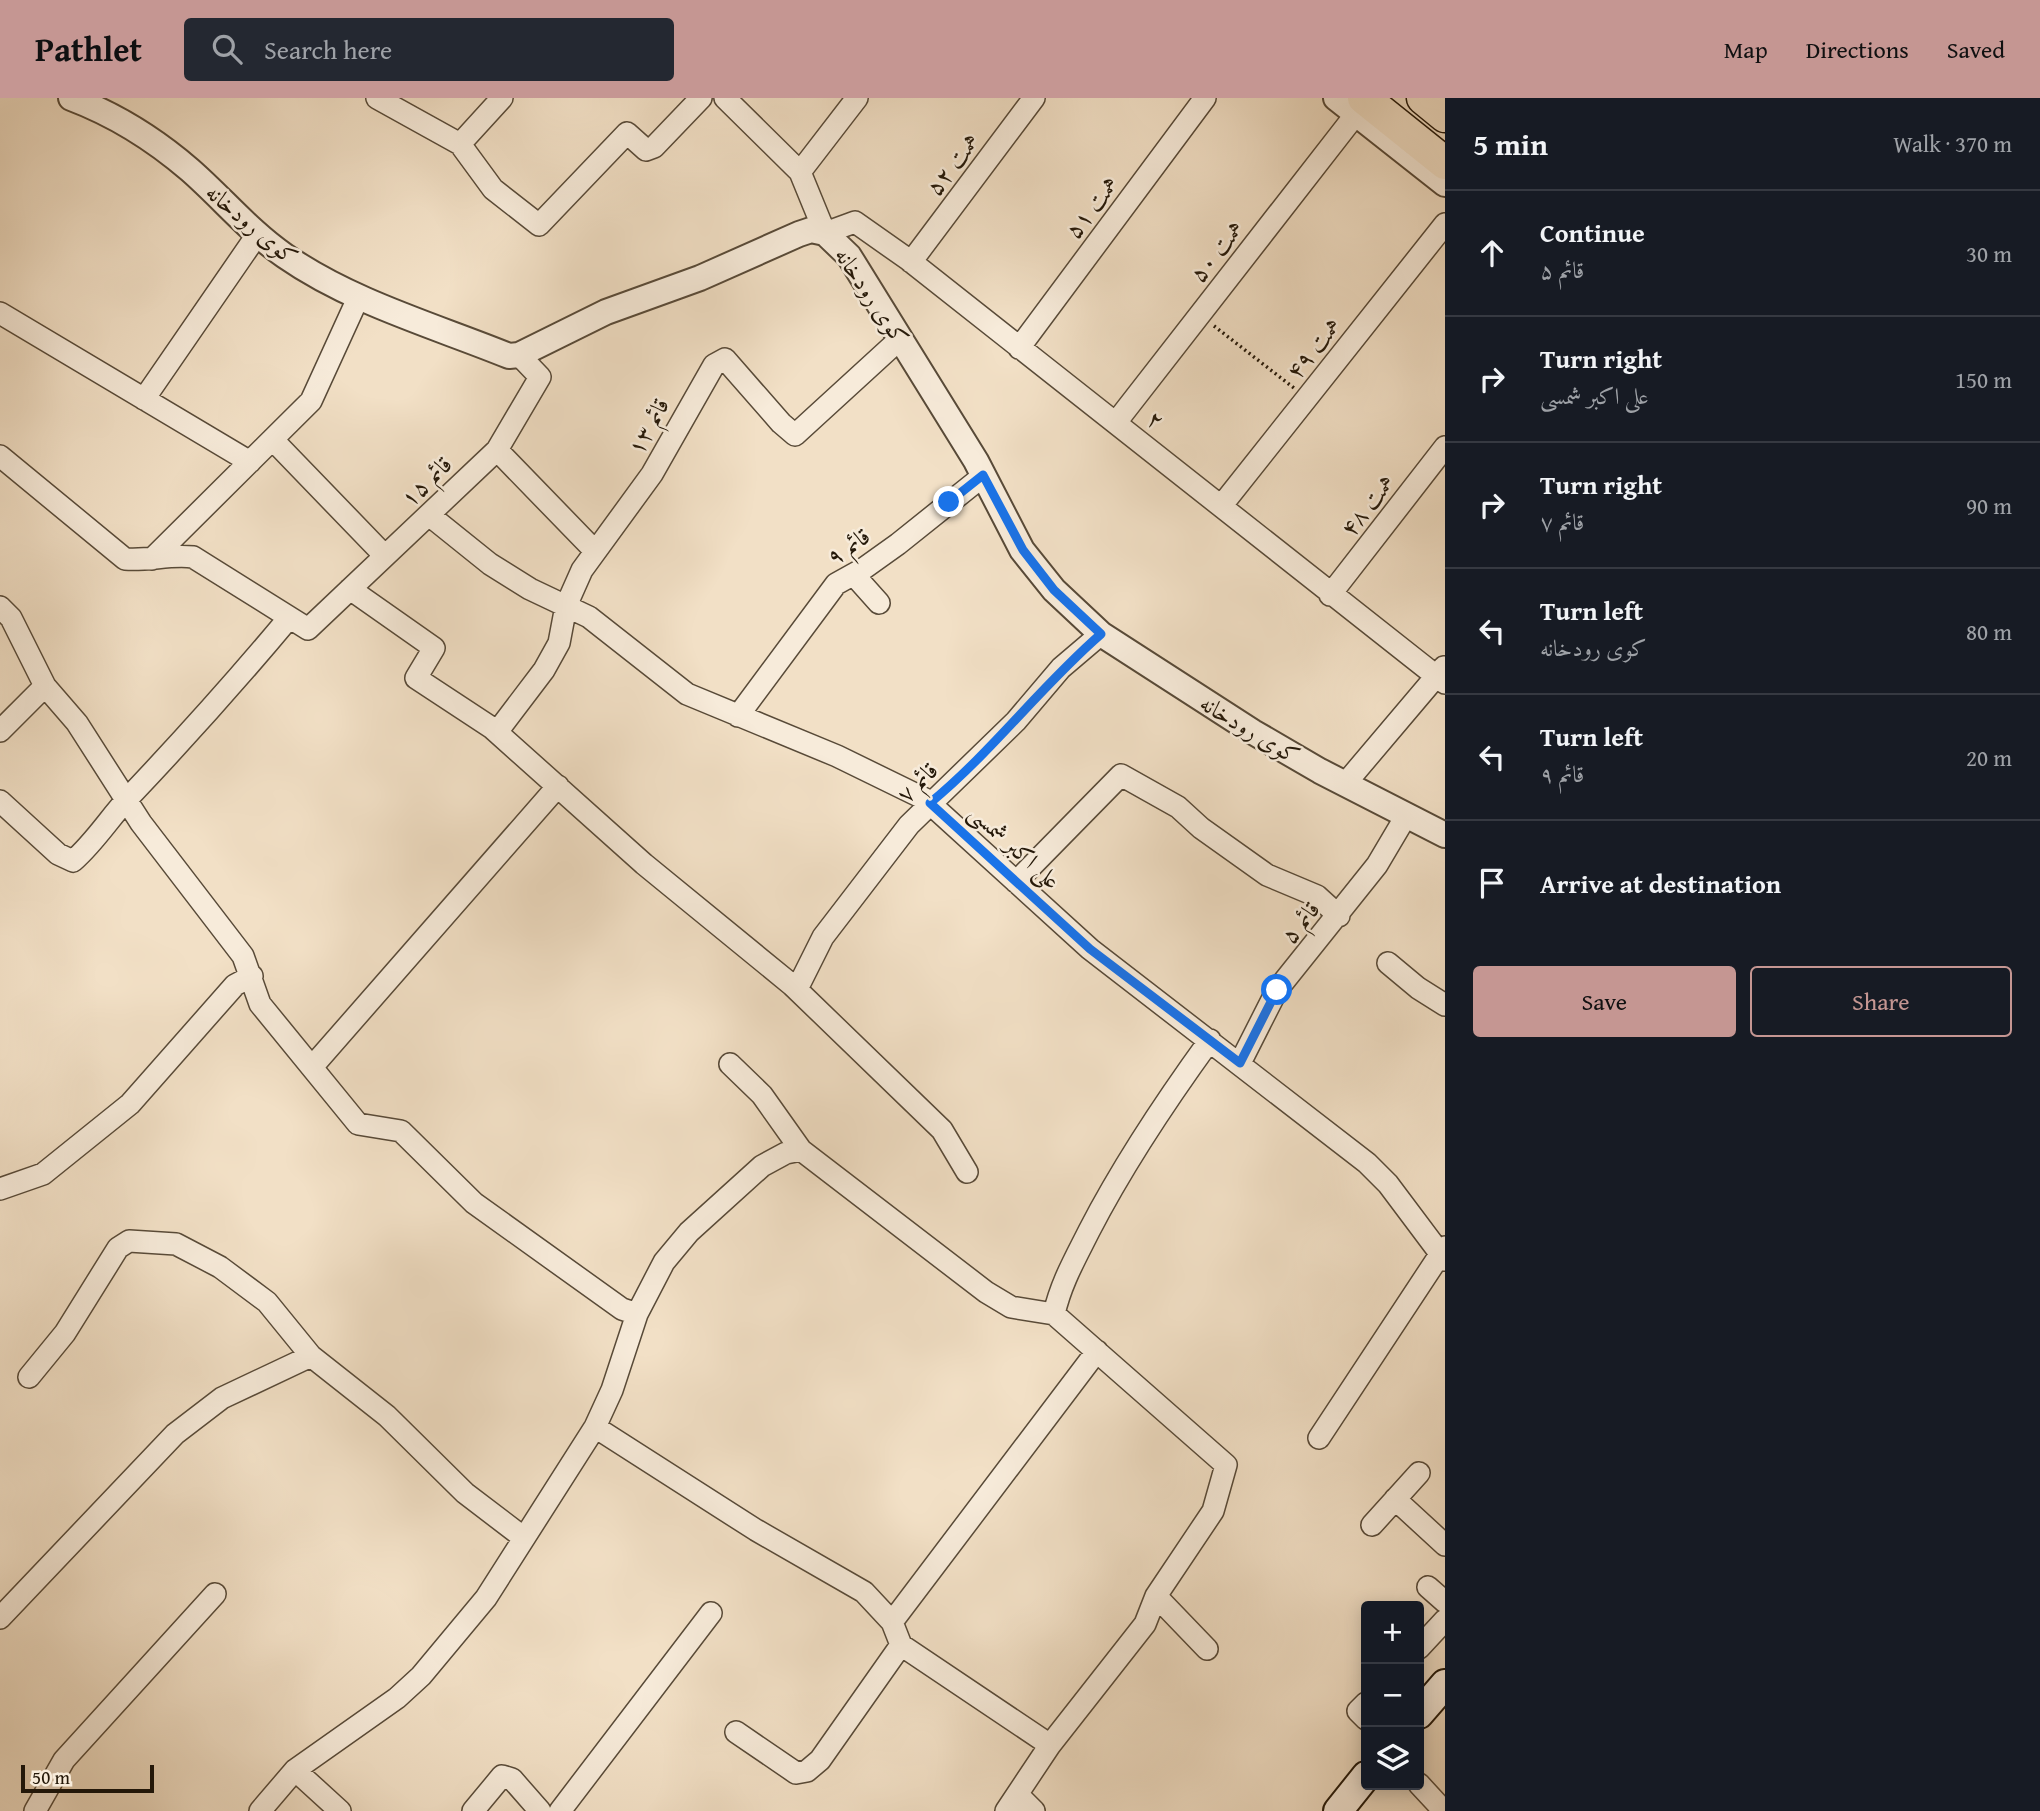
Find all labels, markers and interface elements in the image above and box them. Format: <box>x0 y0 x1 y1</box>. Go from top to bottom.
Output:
search box <box>184 18 674 81</box>
text: Pathlet <box>35 25 142 73</box>
icon: search <box>208 30 246 68</box>
text: Search here <box>264 30 392 69</box>
text: Map <box>1724 32 1768 67</box>
text: Directions <box>1806 32 1909 67</box>
text: Saved <box>1947 32 2005 67</box>
text: 5 min <box>1473 122 1548 166</box>
street label: همت ۵۲ <box>917 125 987 203</box>
text: Walk · 370 m <box>1893 127 2012 160</box>
street label: همت ۵۱ <box>1056 168 1126 246</box>
street label: کوی رودخانه <box>198 175 306 273</box>
street label: همت ۵۰ <box>1180 212 1252 290</box>
text: Continue <box>1540 213 1645 252</box>
icon: ahead <box>1473 234 1511 272</box>
text: 30 m <box>1966 237 2012 270</box>
street label: کوی رودخانه <box>826 240 918 352</box>
text: قائم ۵ <box>1540 253 1584 286</box>
street label: همت ۴۹ <box>1277 310 1349 386</box>
text: Turn right <box>1540 339 1662 378</box>
icon: right <box>1473 360 1511 398</box>
text: 150 m <box>1955 363 2012 396</box>
text: علی اکبر شمسی <box>1540 379 1649 412</box>
street label: قائم ۱۳ <box>618 391 681 463</box>
street label: ۲ <box>1140 401 1172 437</box>
street label: قائم ۱۵ <box>392 447 463 517</box>
text: Turn right <box>1540 465 1662 504</box>
street label: همت ۴۸ <box>1331 466 1403 544</box>
route end <box>933 486 964 517</box>
icon: right <box>1473 486 1511 524</box>
text: 90 m <box>1966 489 2012 522</box>
text: قائم ۷ <box>1540 505 1584 538</box>
street label: قائم ۹ <box>819 519 879 577</box>
text: Turn left <box>1540 591 1643 630</box>
icon: left <box>1473 612 1511 650</box>
text: 80 m <box>1966 615 2012 648</box>
text: کوی رودخانه <box>1540 631 1647 664</box>
street label: کوی رودخانه <box>1193 685 1307 773</box>
text: Turn left <box>1540 717 1643 756</box>
icon: left <box>1473 738 1511 776</box>
text: 20 m <box>1966 741 2012 774</box>
street label: قائم ۷ <box>888 753 949 814</box>
text: قائم ۹ <box>1540 757 1584 790</box>
street label: علی اکبر شمسی <box>961 795 1069 897</box>
icon: arrive <box>1473 864 1511 902</box>
text: Arrive at destination <box>1540 864 1781 903</box>
street label: قائم ۵ <box>1272 893 1331 953</box>
button: Save <box>1473 966 1736 1037</box>
button: Share <box>1750 966 2012 1037</box>
route start <box>1261 974 1292 1005</box>
map controls <box>1361 1601 1424 1790</box>
button: + <box>1361 1601 1424 1664</box>
button: − <box>1361 1664 1424 1727</box>
button: layers <box>1361 1727 1424 1790</box>
scale bar <box>21 1762 154 1794</box>
text: 50 m <box>32 1763 70 1791</box>

